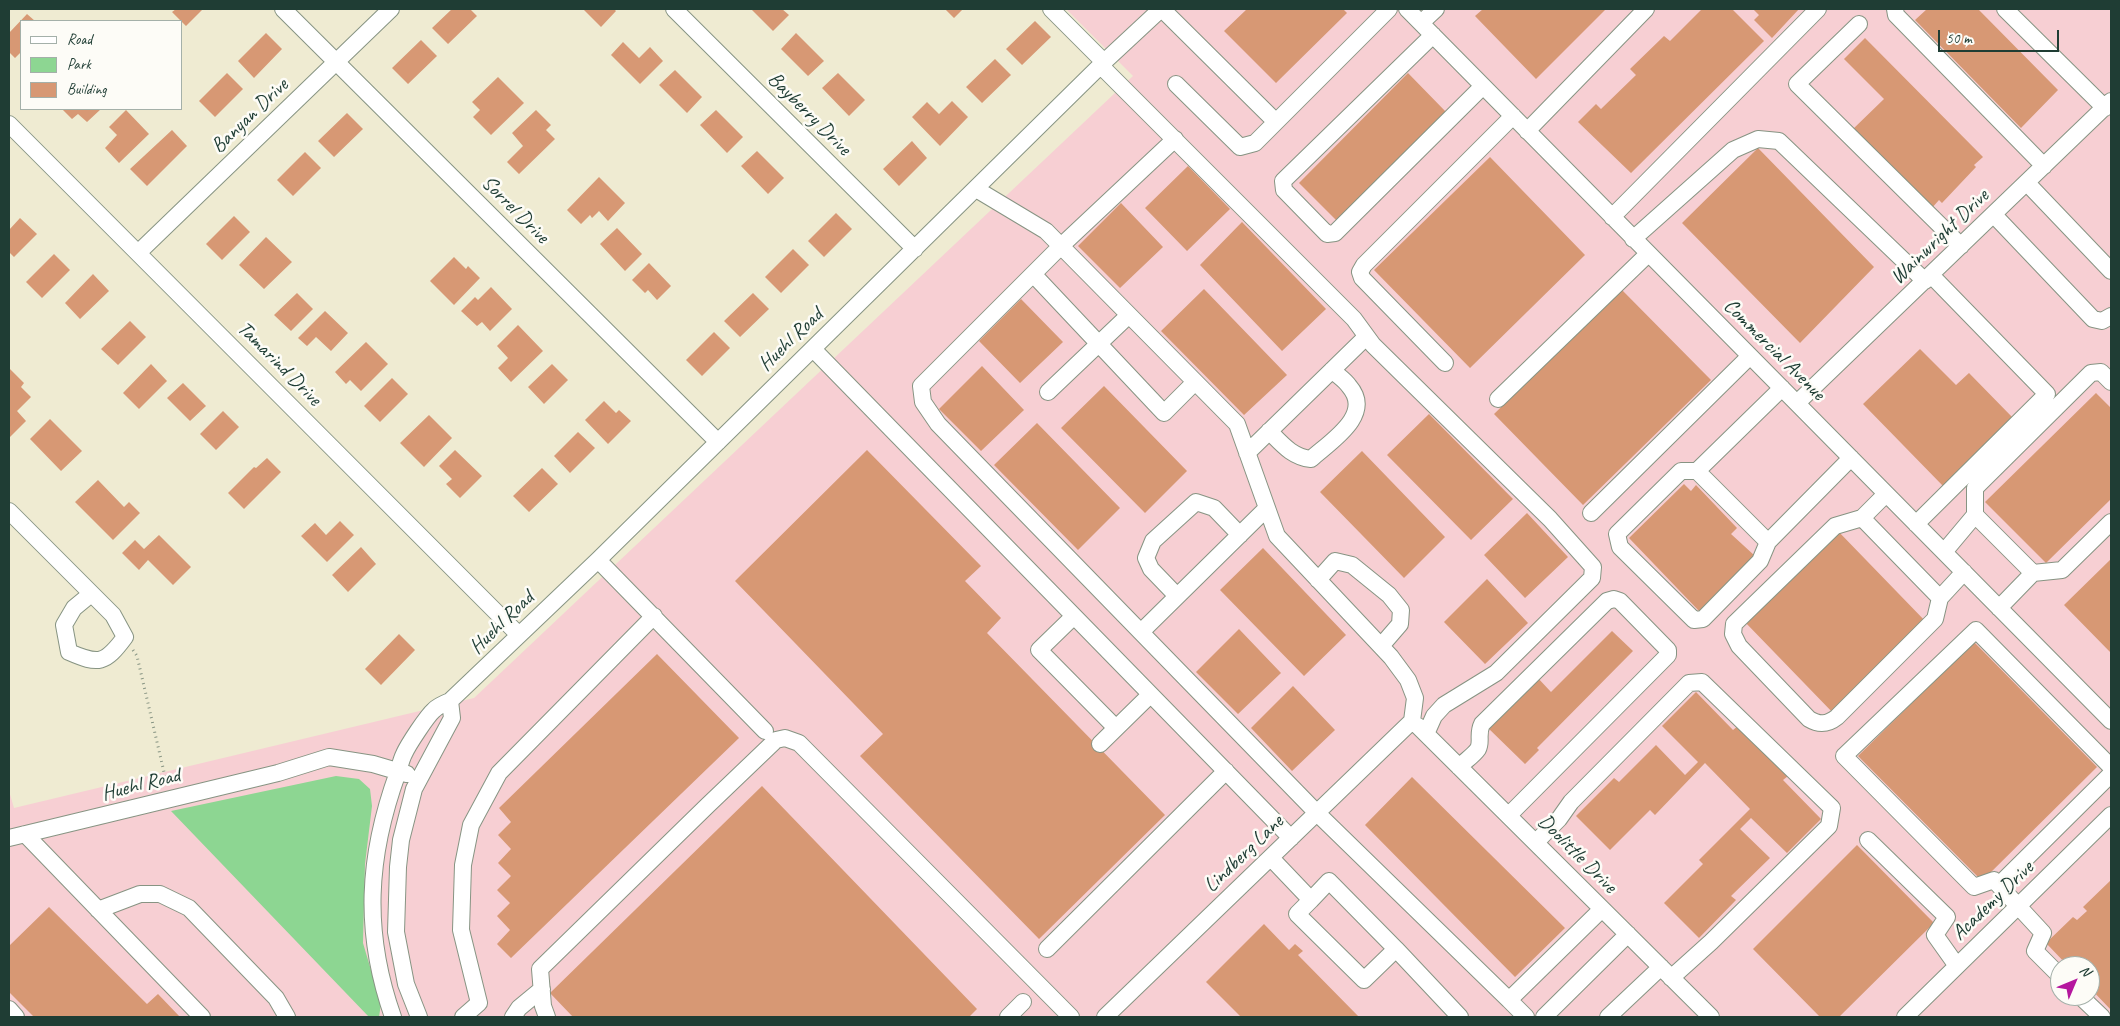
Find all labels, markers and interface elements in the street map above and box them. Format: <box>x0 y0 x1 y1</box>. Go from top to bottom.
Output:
legend <box>20 20 182 110</box>
scale bar <box>1940 20 2061 52</box>
text: 50 m <box>1946 29 1972 48</box>
text: Road <box>67 30 92 49</box>
text: Park <box>67 55 91 74</box>
street label: Bayberry Drive <box>762 67 856 161</box>
street label: Banyan Drive <box>206 73 294 159</box>
text: Building <box>67 80 106 99</box>
street label: Sorrel Drive <box>476 171 554 249</box>
street label: Wainwright Drive <box>1886 184 1994 290</box>
street label: Commercial Avenue <box>1718 294 1830 406</box>
street label: Huehl Road <box>753 303 829 377</box>
street label: Tamarind Drive <box>232 317 326 411</box>
street label: Huehl Road <box>464 586 540 660</box>
street label: Huehl Road <box>99 763 183 807</box>
street label: Doolittle Drive <box>1532 809 1622 899</box>
street label: Lindberg Lane <box>1199 810 1289 898</box>
street label: Academy Drive <box>1947 856 2039 946</box>
north arrow <box>2050 956 2100 1006</box>
text: N <box>2076 962 2094 980</box>

